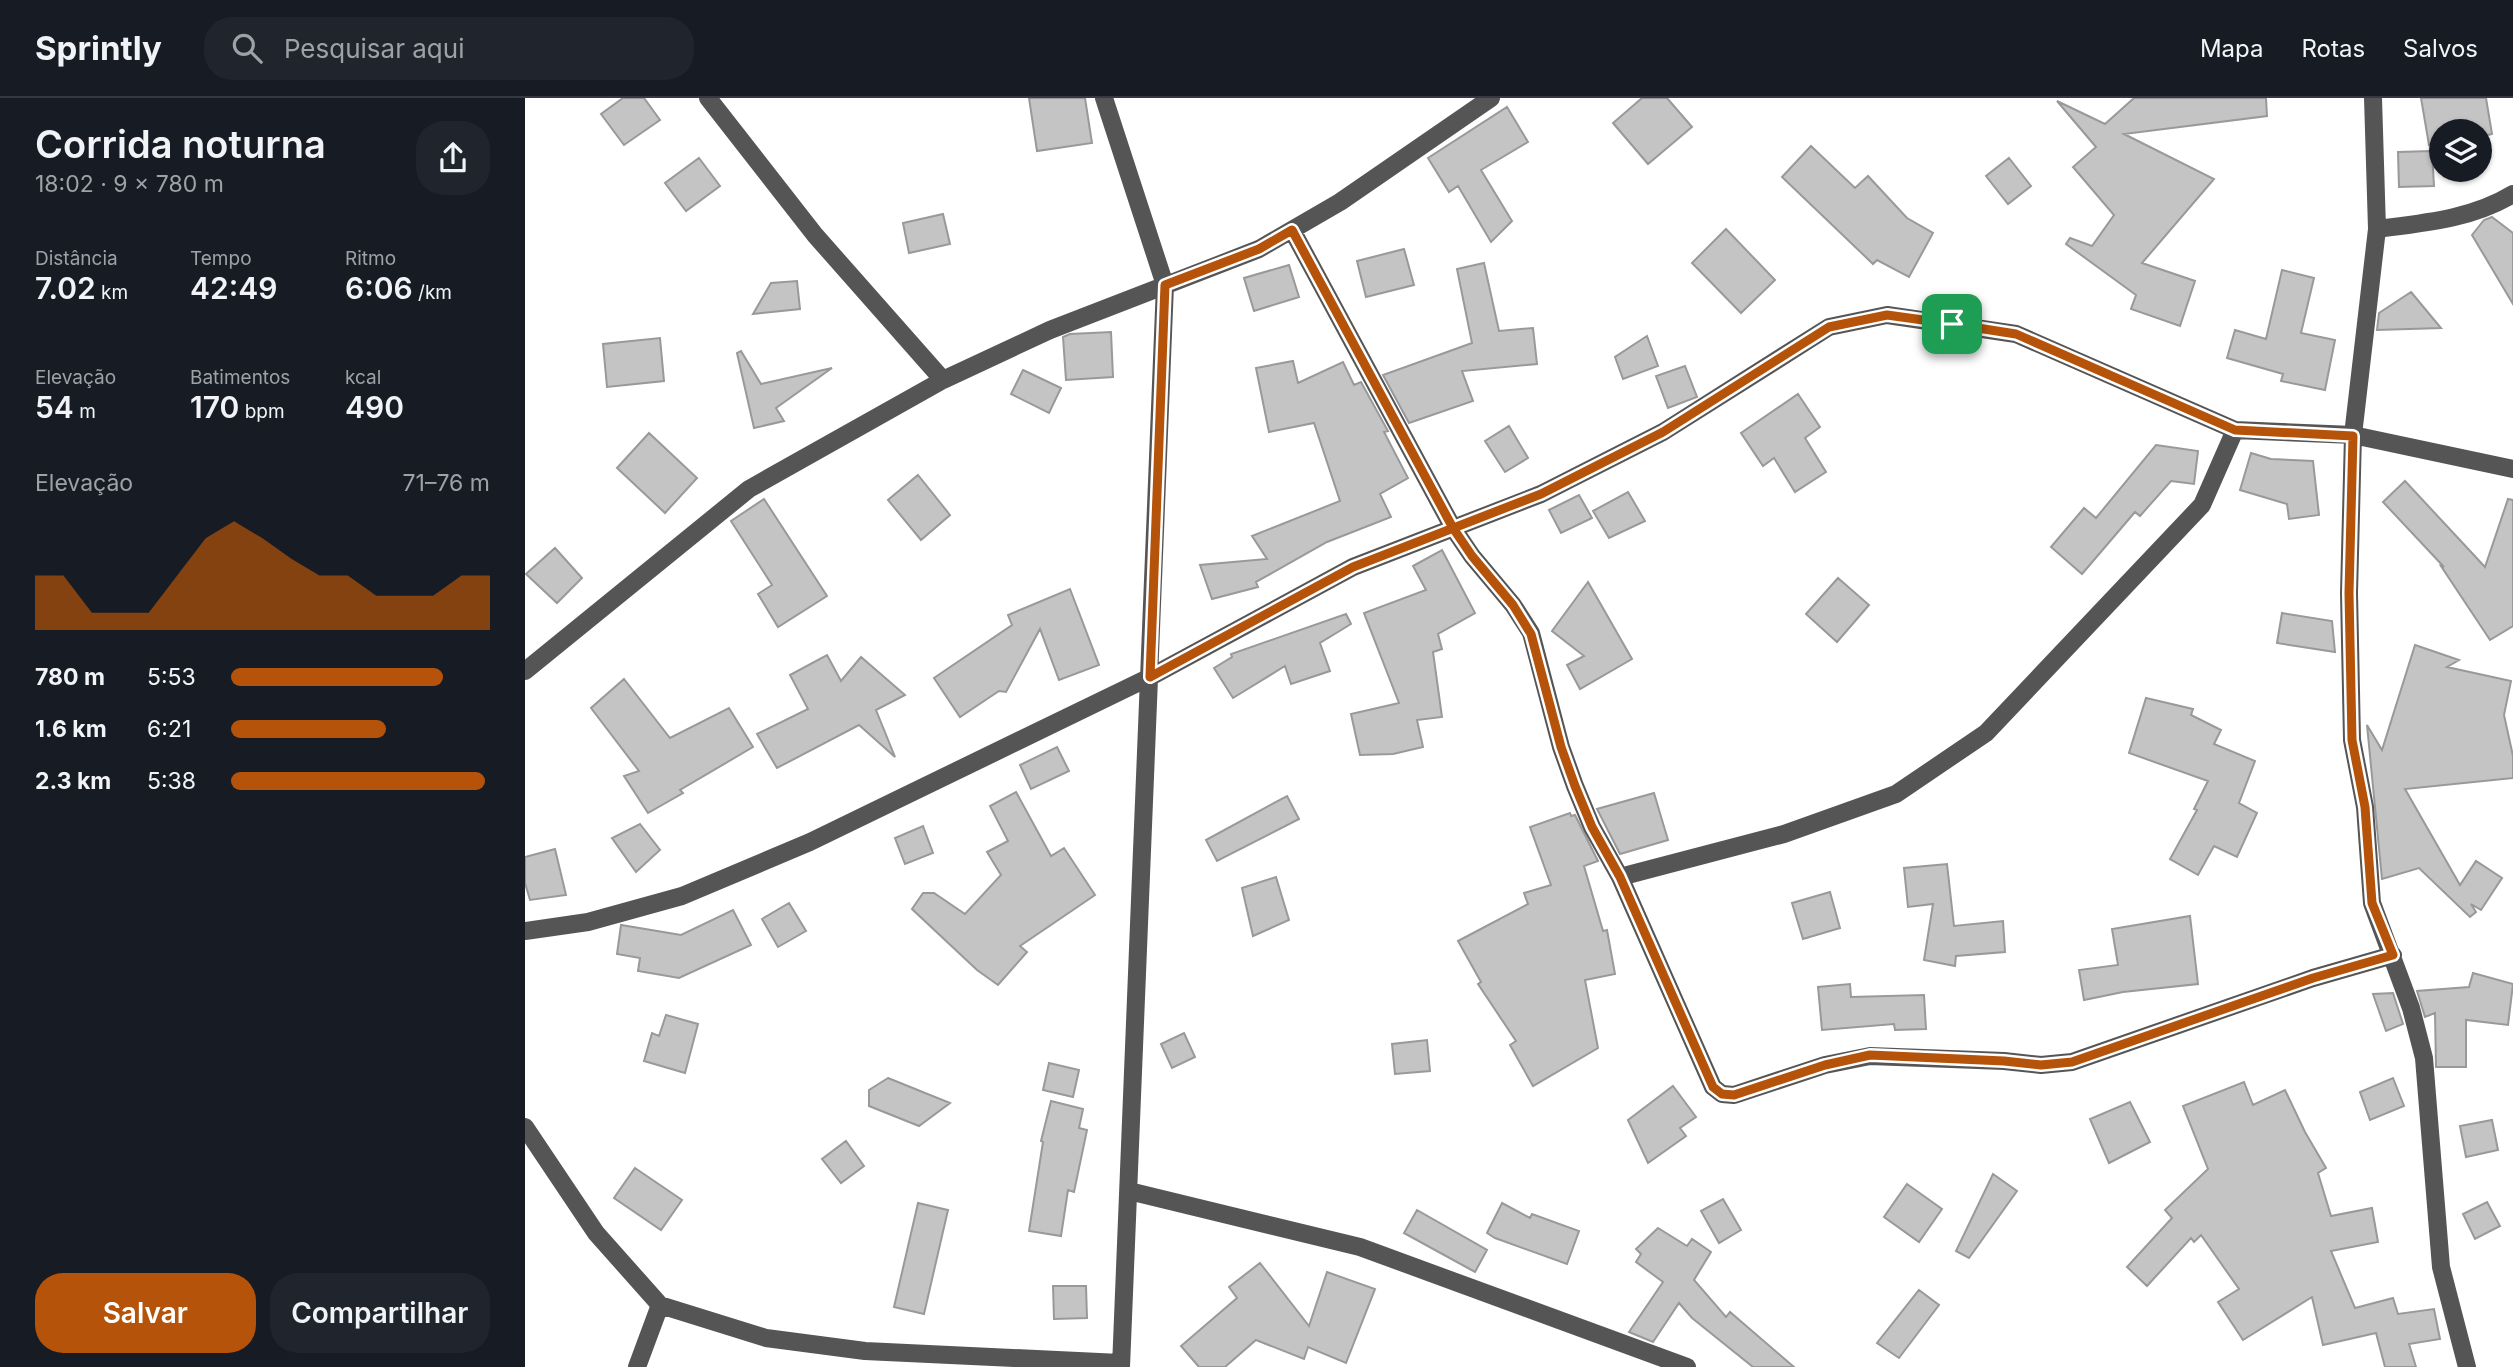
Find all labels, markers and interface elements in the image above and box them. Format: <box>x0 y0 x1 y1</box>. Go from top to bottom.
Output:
search box <box>204 17 694 80</box>
text: Sprintly <box>35 28 162 68</box>
icon: search <box>228 29 266 67</box>
text: Pesquisar aqui <box>284 33 464 64</box>
text: Mapa <box>2200 34 2264 63</box>
text: Rotas <box>2302 34 2365 63</box>
text: Salvos <box>2403 34 2478 63</box>
map controls <box>2429 119 2492 182</box>
button: layers <box>2429 119 2492 182</box>
text: Corrida noturna <box>35 121 326 167</box>
button: share <box>416 121 490 195</box>
text: 18:02 · 9 × 780 m <box>35 170 224 198</box>
text: Distância <box>35 247 118 270</box>
text: Tempo <box>190 247 252 270</box>
text: Ritmo <box>345 247 396 270</box>
text: 7.02 <box>35 270 96 306</box>
text: 42:49 <box>190 270 277 306</box>
text: 6:06 <box>345 270 413 306</box>
text: km <box>96 281 128 304</box>
text: /km <box>413 281 452 304</box>
pin <box>1922 294 1982 354</box>
icon: arrive <box>1933 305 1971 343</box>
text: Elevação <box>35 366 116 389</box>
text: Batimentos <box>190 366 290 389</box>
text: kcal <box>345 366 381 389</box>
text: 54 <box>35 389 74 425</box>
text: 170 <box>190 389 239 425</box>
text: 490 <box>345 389 404 425</box>
text: m <box>74 400 96 423</box>
text: bpm <box>239 400 285 423</box>
text: Elevação <box>35 469 133 497</box>
text: 71–76 m <box>403 469 490 497</box>
text: 780 m <box>35 663 105 691</box>
text: 5:53 <box>147 663 196 691</box>
text: 1.6 km <box>35 715 107 743</box>
text: 6:21 <box>147 715 191 743</box>
text: 2.3 km <box>35 767 111 795</box>
text: 5:38 <box>147 767 196 795</box>
button: Salvar <box>35 1273 256 1353</box>
button: Compartilhar <box>270 1273 490 1353</box>

